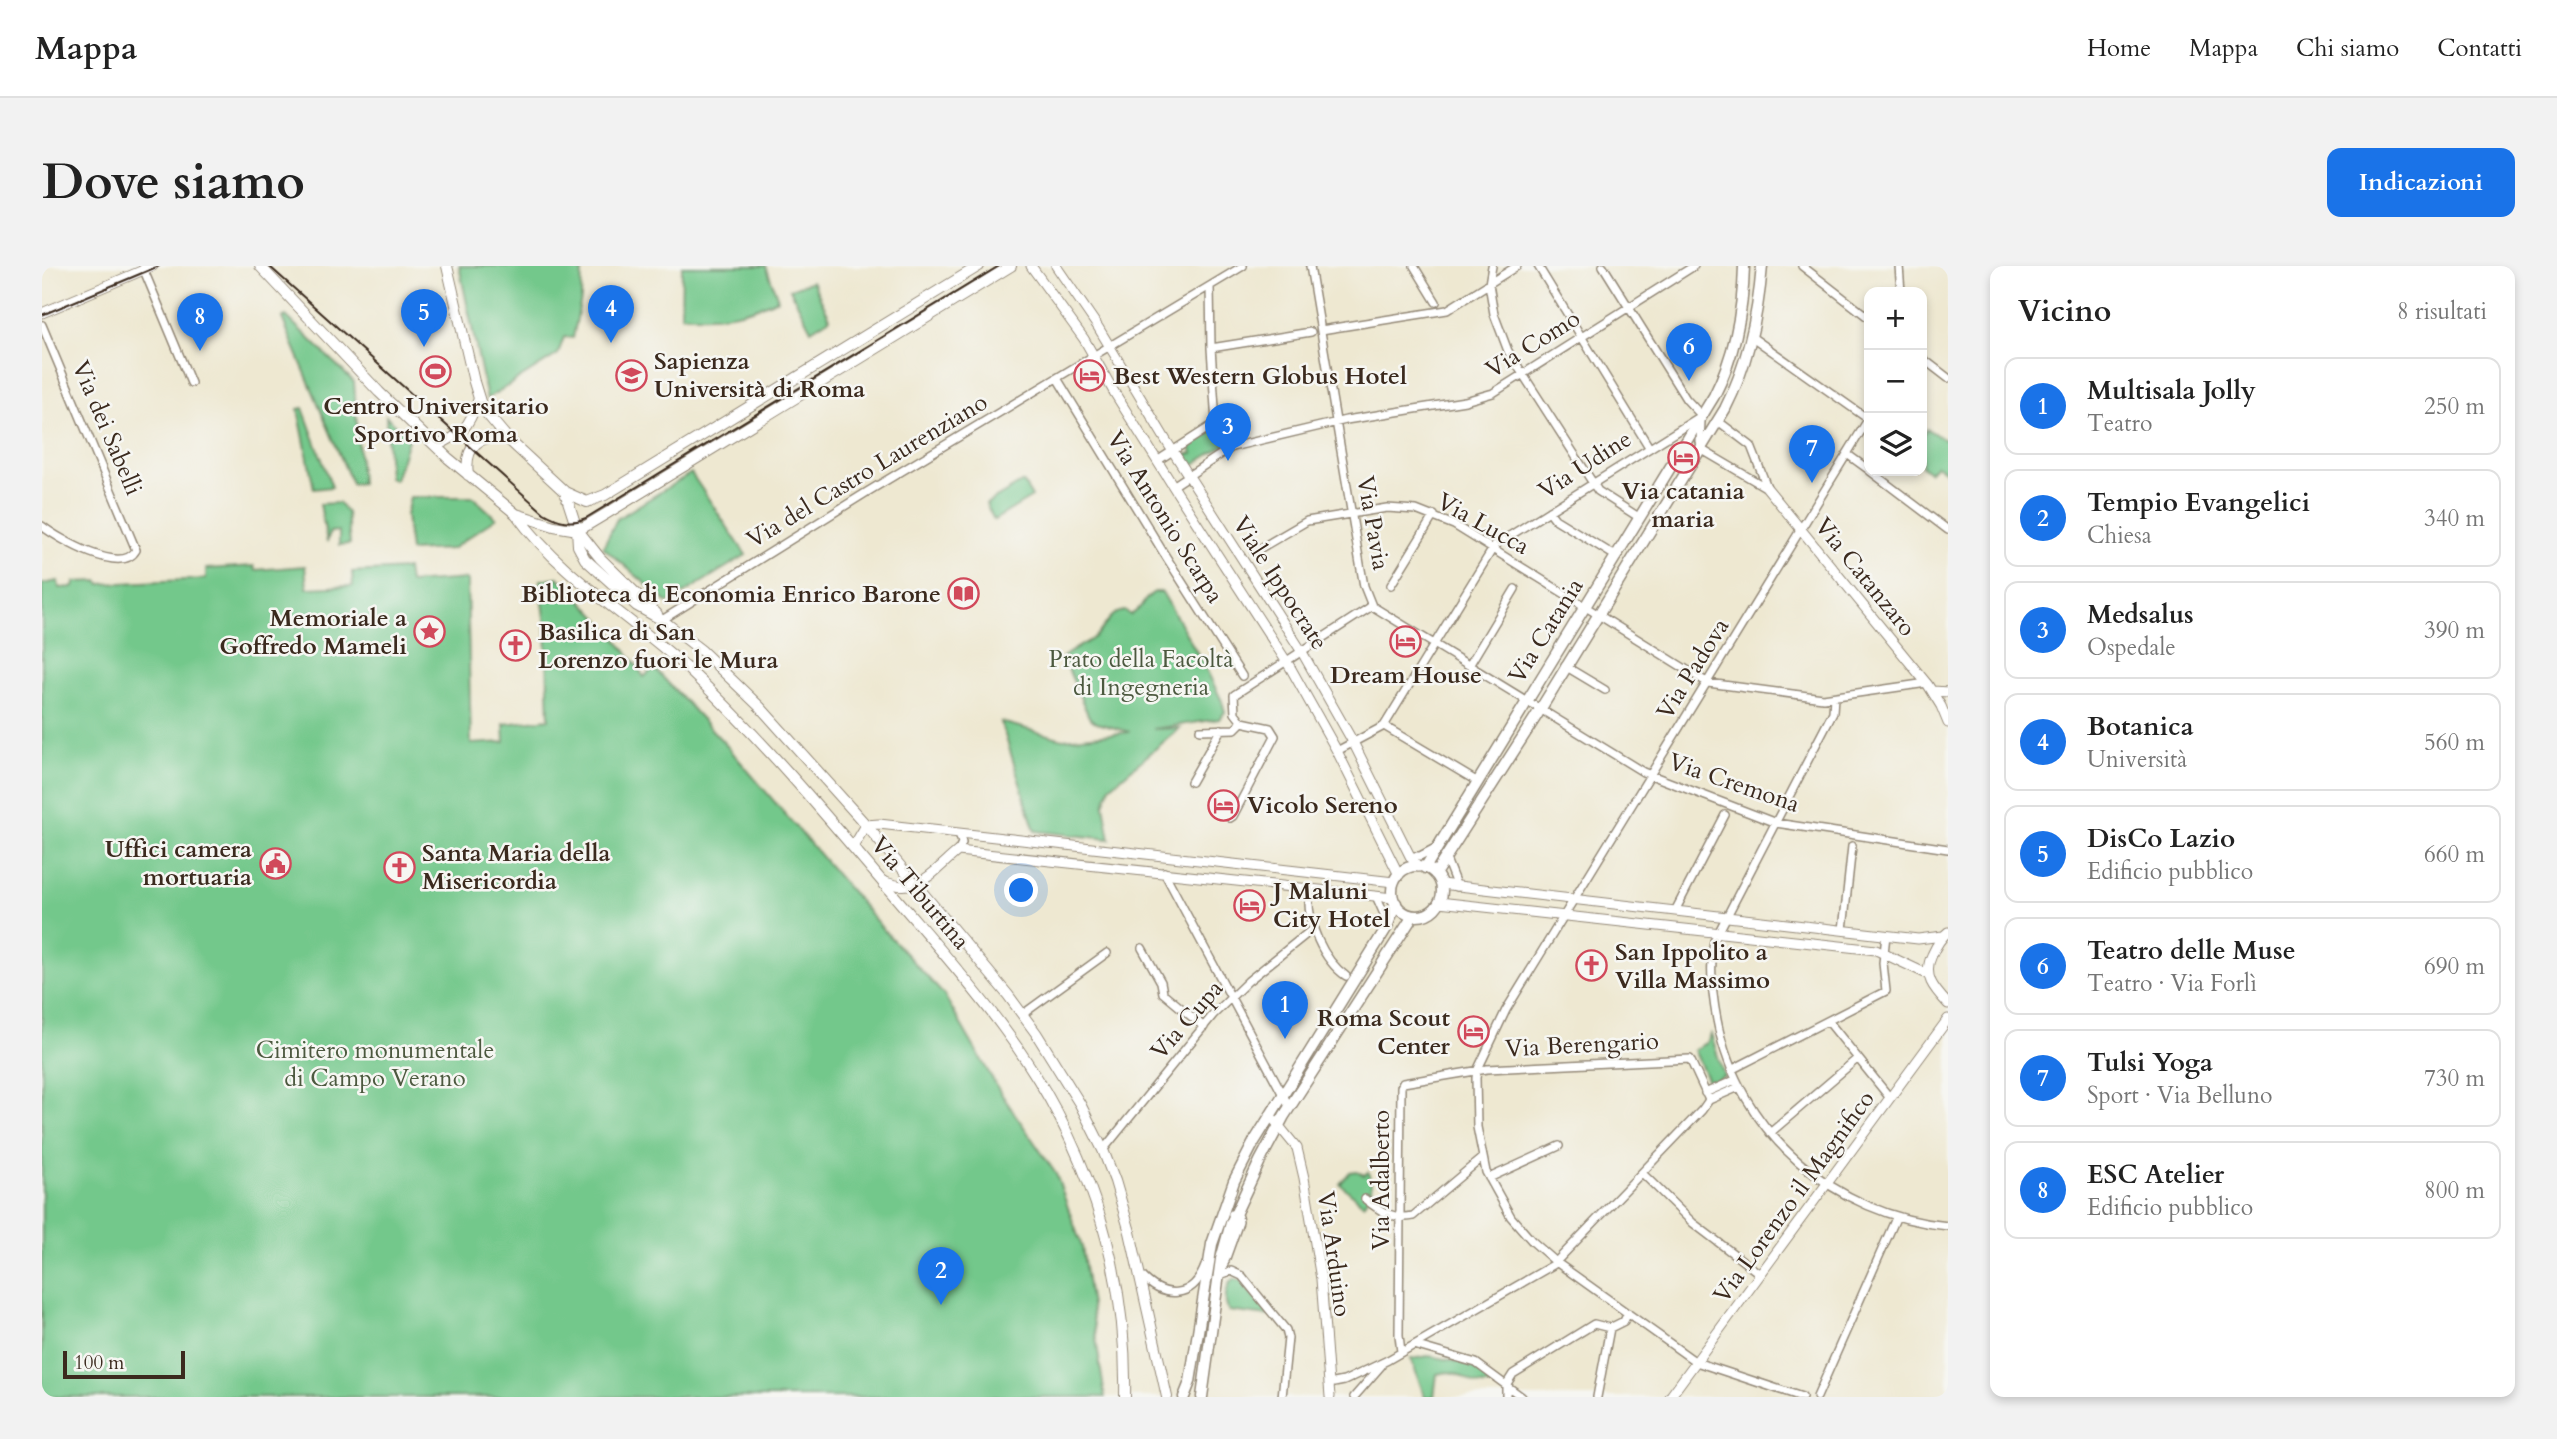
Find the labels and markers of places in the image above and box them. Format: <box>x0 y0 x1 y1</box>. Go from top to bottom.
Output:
pin: 4 <box>588 285 634 343</box>
pin: 5 <box>401 289 447 347</box>
pin: 8 <box>177 293 223 351</box>
pin: 6 <box>1666 323 1712 381</box>
place label: Sapienza Università di Roma <box>654 345 865 406</box>
sports icon: Centro Universitario Sportivo Roma <box>419 355 453 389</box>
school or university icon: Sapienza Università di Roma <box>614 358 648 392</box>
hotel icon: Best Western Globus Hotel <box>1073 359 1107 393</box>
place label: Best Western Globus Hotel <box>1113 360 1407 393</box>
place label: Centro Universitario Sportivo Roma <box>323 390 549 451</box>
pin: 3 <box>1205 403 1251 461</box>
pin: 7 <box>1789 425 1835 483</box>
hotel icon: Via catania maria <box>1666 440 1700 474</box>
place label: Via catania maria <box>1621 475 1745 536</box>
library icon: Biblioteca di Economia Enrico Barone <box>947 577 981 611</box>
place label: Biblioteca di Economia Enrico Barone <box>521 578 941 611</box>
place label: Memoriale a Goffredo Mameli <box>219 602 407 663</box>
place icon: Memoriale a Goffredo Mameli <box>413 615 447 649</box>
place label: Basilica di San Lorenzo fuori le Mura <box>538 616 778 677</box>
hotel icon: Dream House <box>1389 624 1423 658</box>
church icon: Basilica di San Lorenzo fuori le Mura <box>498 629 532 663</box>
place label: Dream House <box>1330 659 1482 692</box>
hotel icon: Vicolo Sereno <box>1207 788 1241 822</box>
place label: Vicolo Sereno <box>1247 789 1398 822</box>
place label: Uffici camera mortuaria <box>105 833 252 894</box>
place label: Santa Maria della Misericordia <box>422 837 610 898</box>
public building icon: Uffici camera mortuaria <box>258 846 292 880</box>
church icon: Santa Maria della Misericordia <box>382 850 416 884</box>
place label: J Maluni City Hotel <box>1270 875 1390 936</box>
hotel icon: J Maluni City Hotel <box>1233 888 1267 922</box>
place label: San Ippolito a Villa Massimo <box>1615 936 1770 997</box>
church icon: San Ippolito a Villa Massimo <box>1575 949 1609 983</box>
pin: 1 <box>1262 981 1308 1039</box>
place label: Roma Scout Center <box>1317 1002 1451 1063</box>
hotel icon: Roma Scout Center <box>1456 1015 1490 1049</box>
pin: 2 <box>918 1247 964 1305</box>

